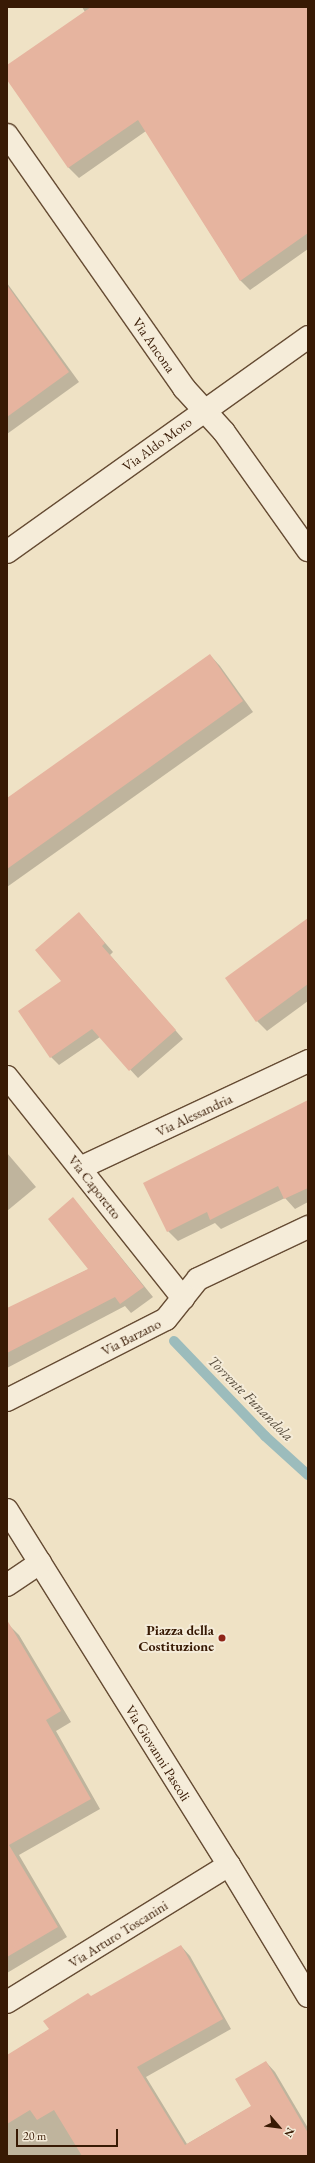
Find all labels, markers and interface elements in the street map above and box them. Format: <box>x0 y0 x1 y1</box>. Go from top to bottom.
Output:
street label: Via Ancona <box>129 314 179 376</box>
street label: Via Aldo Moro <box>119 413 195 475</box>
street label: Via Alessandria <box>153 1090 235 1140</box>
street label: Via Caporetto <box>65 1152 125 1222</box>
street label: Via Barzano <box>98 1315 164 1359</box>
water label: Torrente Funandola <box>204 1351 298 1445</box>
place label: Piazza della Costituzione <box>139 1622 214 1654</box>
marker: Piazza della Costituzione <box>217 1633 227 1643</box>
street label: Via Giovanni Pascoli <box>122 1702 194 1804</box>
street label: Via Arturo Toscanini <box>65 1897 171 1971</box>
north arrow <box>259 2107 299 2147</box>
scale bar <box>18 2121 120 2147</box>
text: N <box>281 2125 298 2140</box>
text: 20 m <box>23 2128 46 2144</box>

